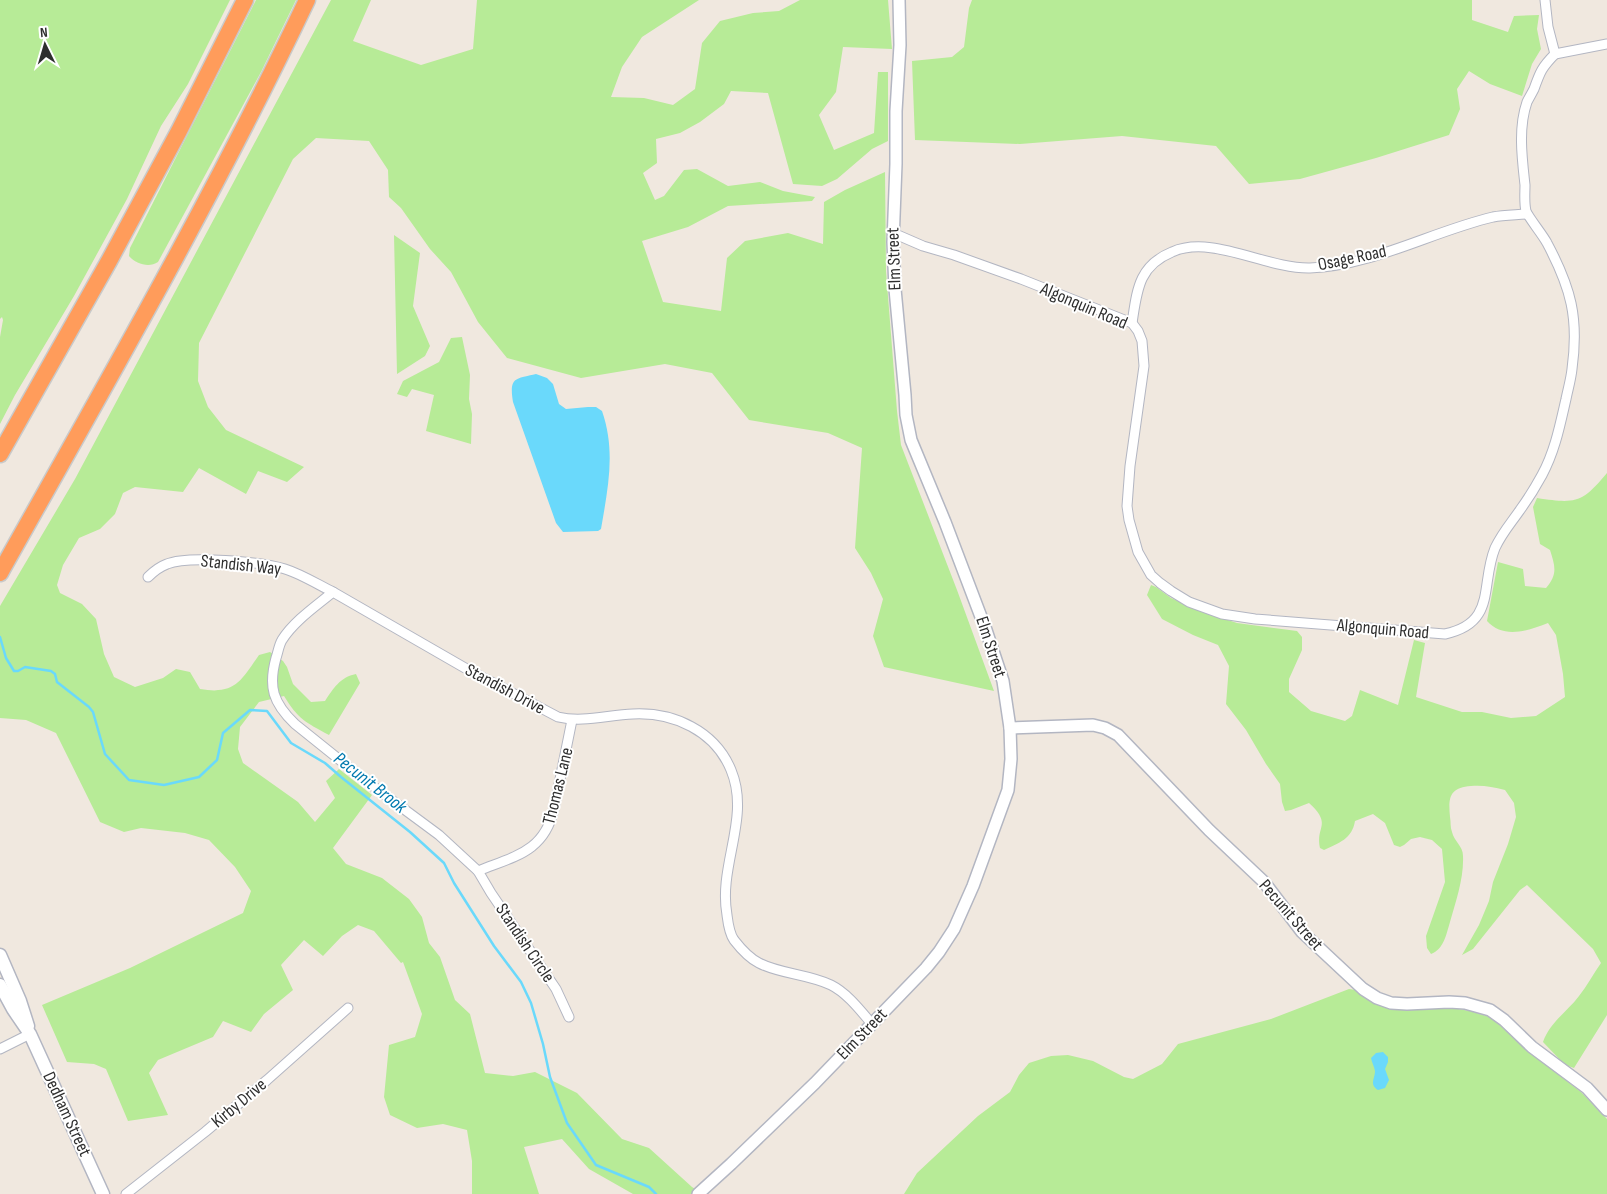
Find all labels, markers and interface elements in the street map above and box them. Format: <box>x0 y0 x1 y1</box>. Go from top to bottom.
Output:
north arrow <box>20 20 70 70</box>
text: N <box>39 24 48 41</box>
street label: Elm Street <box>882 227 906 291</box>
street label: Osage Road <box>1316 241 1388 275</box>
street label: Algonquin Road <box>1036 278 1131 334</box>
street label: Standish Way <box>200 550 282 580</box>
street label: Elm Street <box>971 614 1011 681</box>
street label: Algonquin Road <box>1335 614 1430 643</box>
street label: Standish Drive <box>462 659 548 719</box>
street label: Thomas Lane <box>538 745 578 827</box>
water label: Pecunit Brook <box>329 747 412 819</box>
street label: Pecunit Street <box>1255 875 1328 955</box>
street label: Standish Circle <box>491 900 559 986</box>
street label: Elm Street <box>833 1004 892 1064</box>
street label: Dedham Street <box>38 1068 96 1160</box>
street label: Kirby Drive <box>207 1074 271 1132</box>

